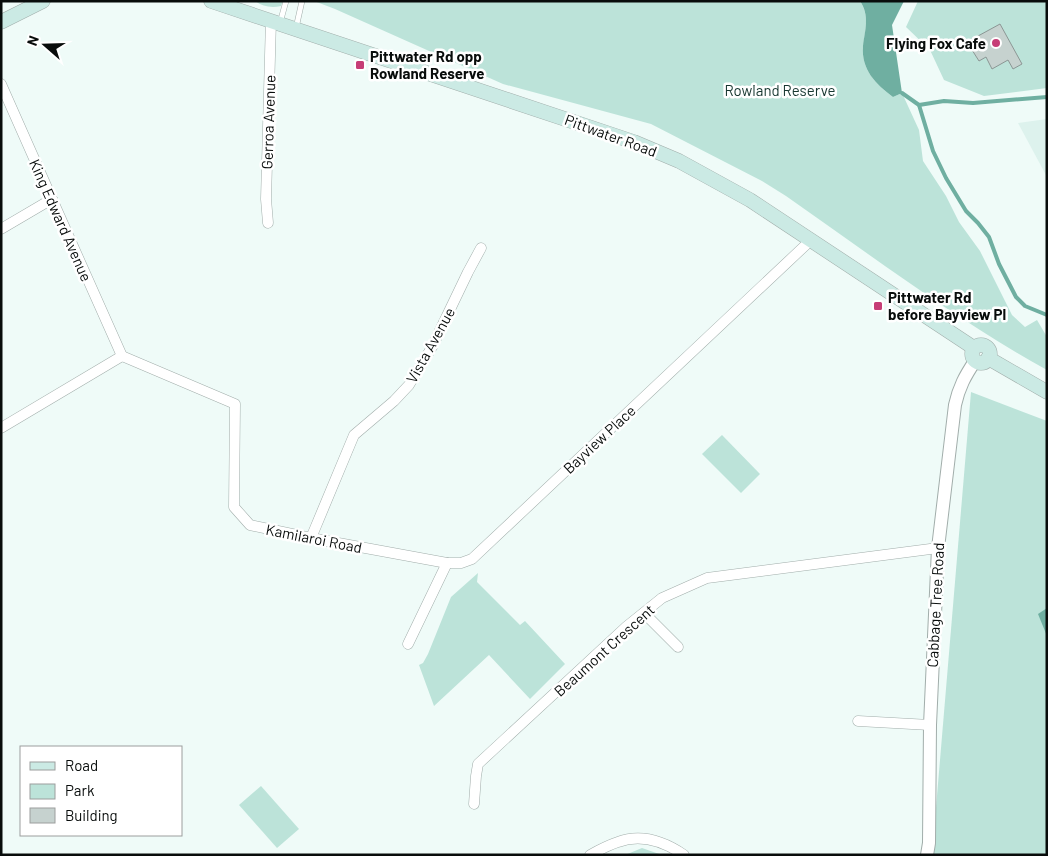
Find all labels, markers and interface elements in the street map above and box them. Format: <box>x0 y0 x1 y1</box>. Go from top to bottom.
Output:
north arrow <box>20 20 70 70</box>
text: N <box>23 33 42 48</box>
place label: Flying Fox Cafe <box>886 34 986 52</box>
marker: Flying Fox Cafe <box>990 37 1002 49</box>
place label: Pittwater Rd opp Rowland Reserve <box>370 47 484 82</box>
marker: Pittwater Rd opp Rowland Reserve <box>354 59 366 71</box>
street label: Gerroa Avenue <box>257 74 279 170</box>
park label: Rowland Reserve <box>724 81 836 99</box>
street label: Pittwater Road <box>562 110 660 160</box>
street label: King Edward Avenue <box>26 156 96 284</box>
place label: Pittwater Rd before Bayview Pl <box>888 288 1006 323</box>
marker: Pittwater Rd before Bayview Pl <box>872 300 884 312</box>
street label: Vista Avenue <box>402 304 458 386</box>
street label: Bayview Place <box>559 401 639 477</box>
street label: Kamilaroi Road <box>264 520 364 556</box>
street label: Cabbage Tree Road <box>923 542 947 668</box>
street label: Beaumont Crescent <box>550 600 658 700</box>
legend <box>20 746 182 836</box>
text: Road <box>65 756 98 774</box>
text: Park <box>65 781 95 799</box>
text: Building <box>65 806 118 824</box>

